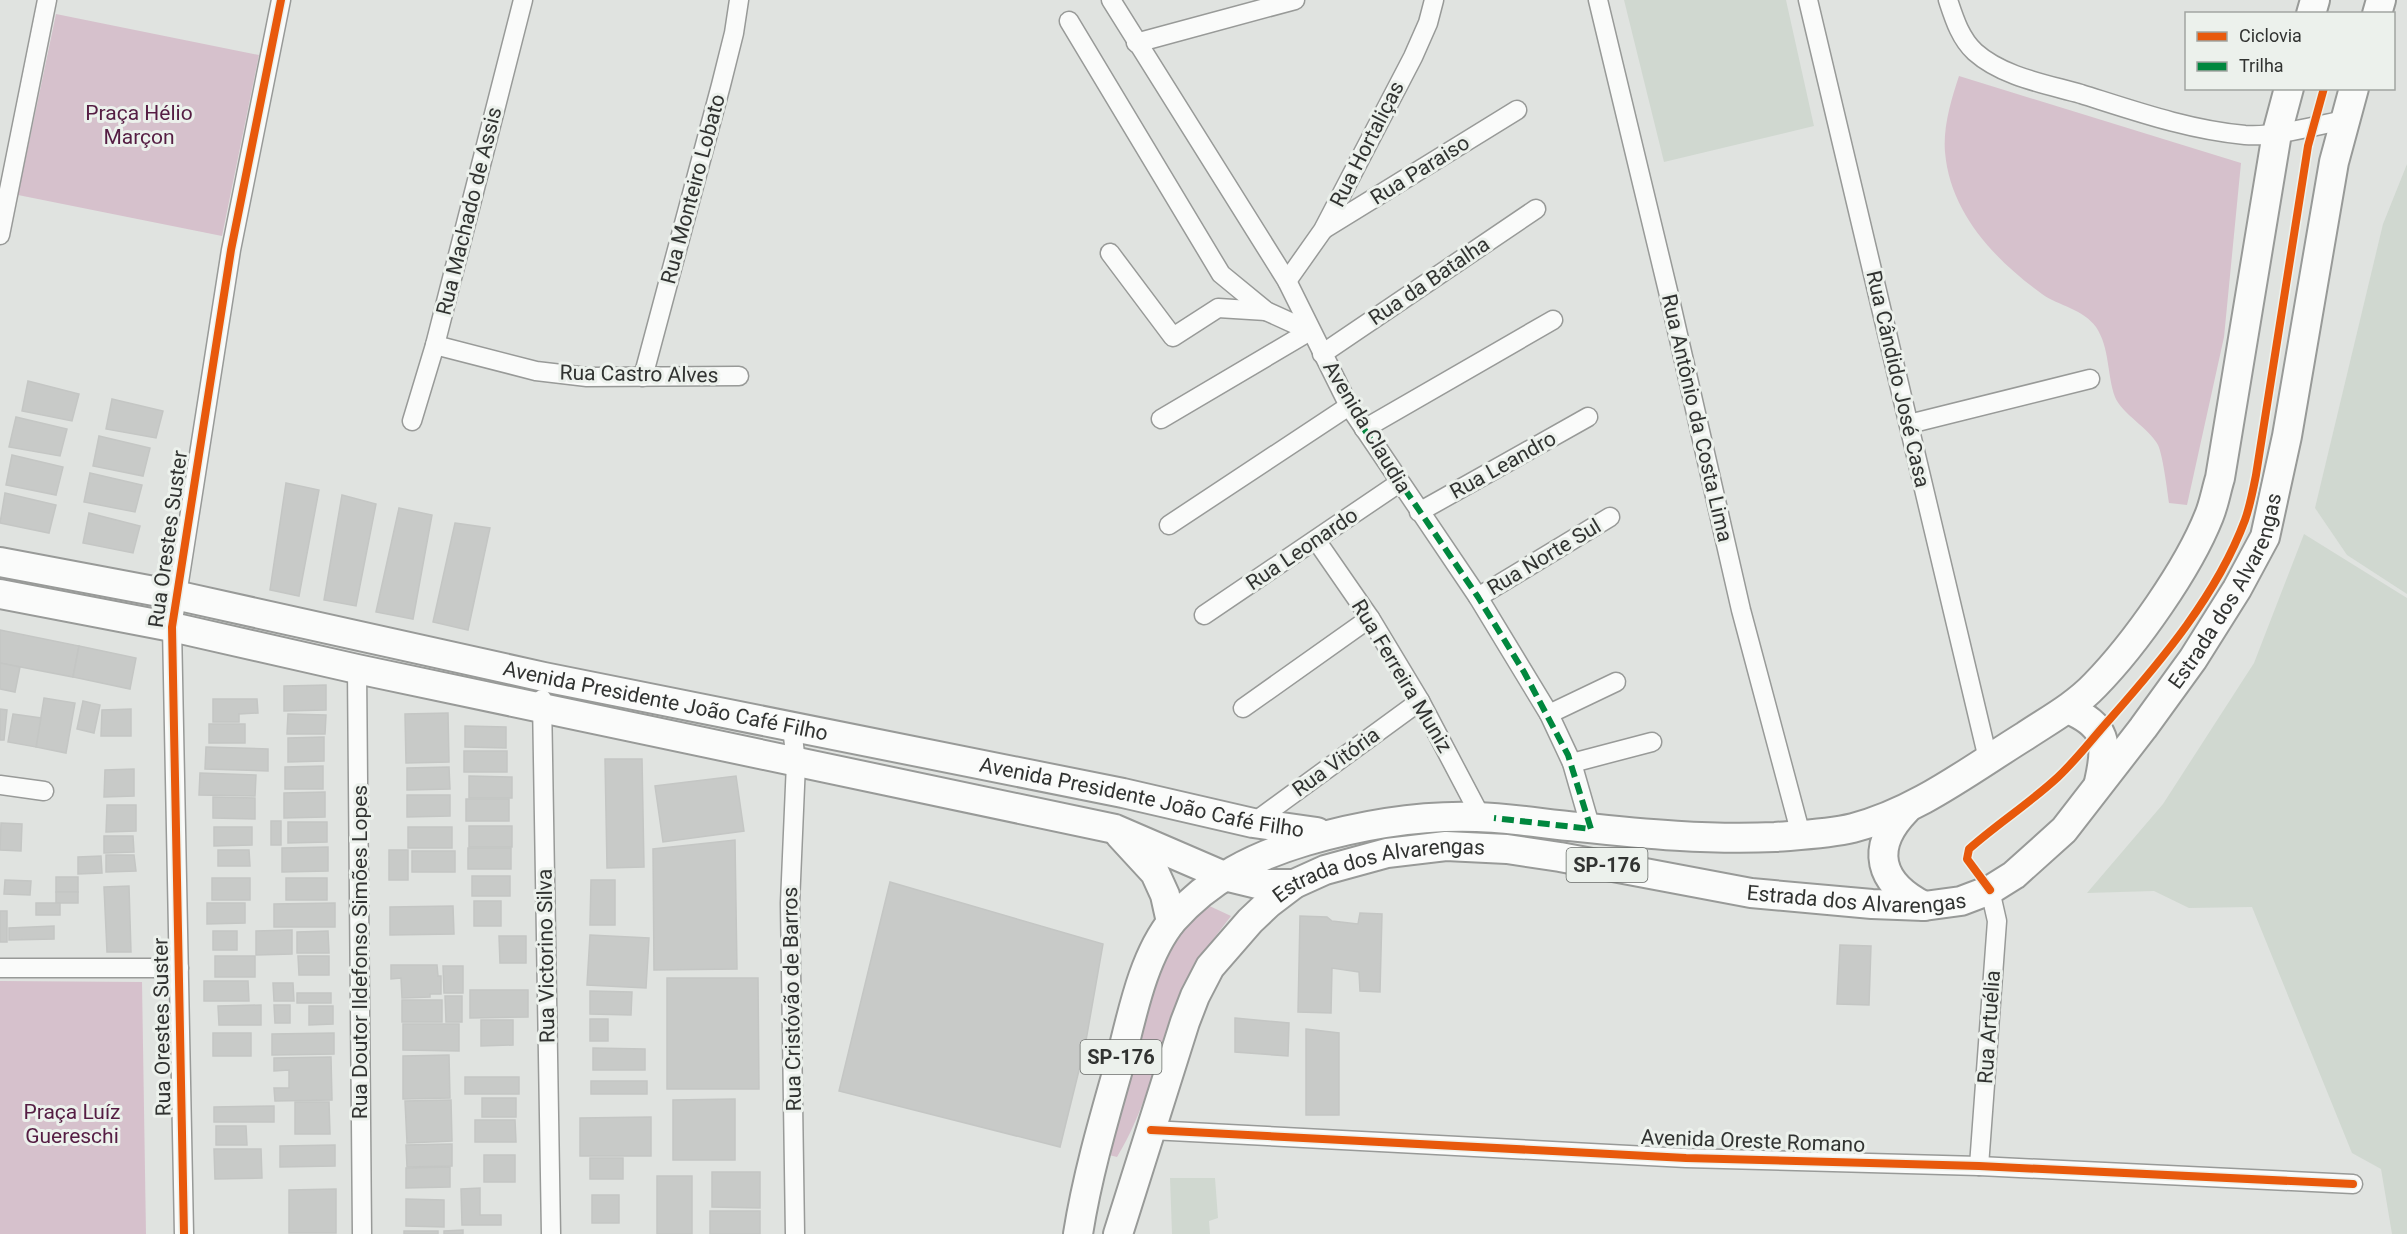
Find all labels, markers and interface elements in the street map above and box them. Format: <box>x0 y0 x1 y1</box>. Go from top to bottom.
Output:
legend <box>2185 12 2395 90</box>
text: Ciclovia <box>2239 25 2302 46</box>
text: Trilha <box>2239 55 2284 76</box>
street label: Rua Hortaliças <box>1325 77 1409 211</box>
street label: Rua Monteiro Lobato <box>656 92 730 286</box>
park label: Praça Hélio Marçon <box>85 101 193 149</box>
street label: Rua Machado de Assis <box>432 105 506 317</box>
street label: Rua Paraiso <box>1366 130 1474 210</box>
street label: Rua da Batalha <box>1364 232 1494 330</box>
street label: Rua Cândido José Casa <box>1861 268 1935 490</box>
street label: Rua Antônio da Costa Lima <box>1657 292 1737 544</box>
street label: Avenida Claudia <box>1318 357 1416 497</box>
street label: Rua Castro Alves <box>559 361 719 387</box>
street label: Rua Leandro <box>1446 426 1560 504</box>
street label: Rua Orestes Suster <box>144 449 192 629</box>
street label: Estrada dos Alvarengas <box>2163 491 2286 694</box>
street label: Rua Leonardo <box>1242 503 1362 595</box>
street label: Rua Norte Sul <box>1483 514 1605 600</box>
street label: Rua Ferreira Muniz <box>1347 595 1457 757</box>
street label: Avenida Presidente João Café Filho <box>501 656 830 746</box>
street label: Rua Vitória <box>1288 722 1384 802</box>
street label: Avenida Presidente João Café Filho <box>977 753 1306 842</box>
street label: Rua Doutor Ildefonso Simões Lopes <box>348 785 372 1119</box>
street label: Estrada dos Alvarengas <box>1268 834 1486 908</box>
road number: SP-176 <box>1566 848 1648 882</box>
street label: Rua Victorino Silva <box>532 869 560 1043</box>
street label: Estrada dos Alvarengas <box>1746 881 1968 918</box>
street label: Rua Cristóvão de Barros <box>778 887 806 1111</box>
street label: Rua Orestes Suster <box>148 938 176 1116</box>
street label: Rua Artuélia <box>1973 969 2005 1085</box>
road number: SP-176 <box>1080 1040 1162 1074</box>
park label: Praça Luíz Guereschi <box>23 1100 121 1148</box>
street label: Avenida Oreste Romano <box>1640 1125 1866 1157</box>

